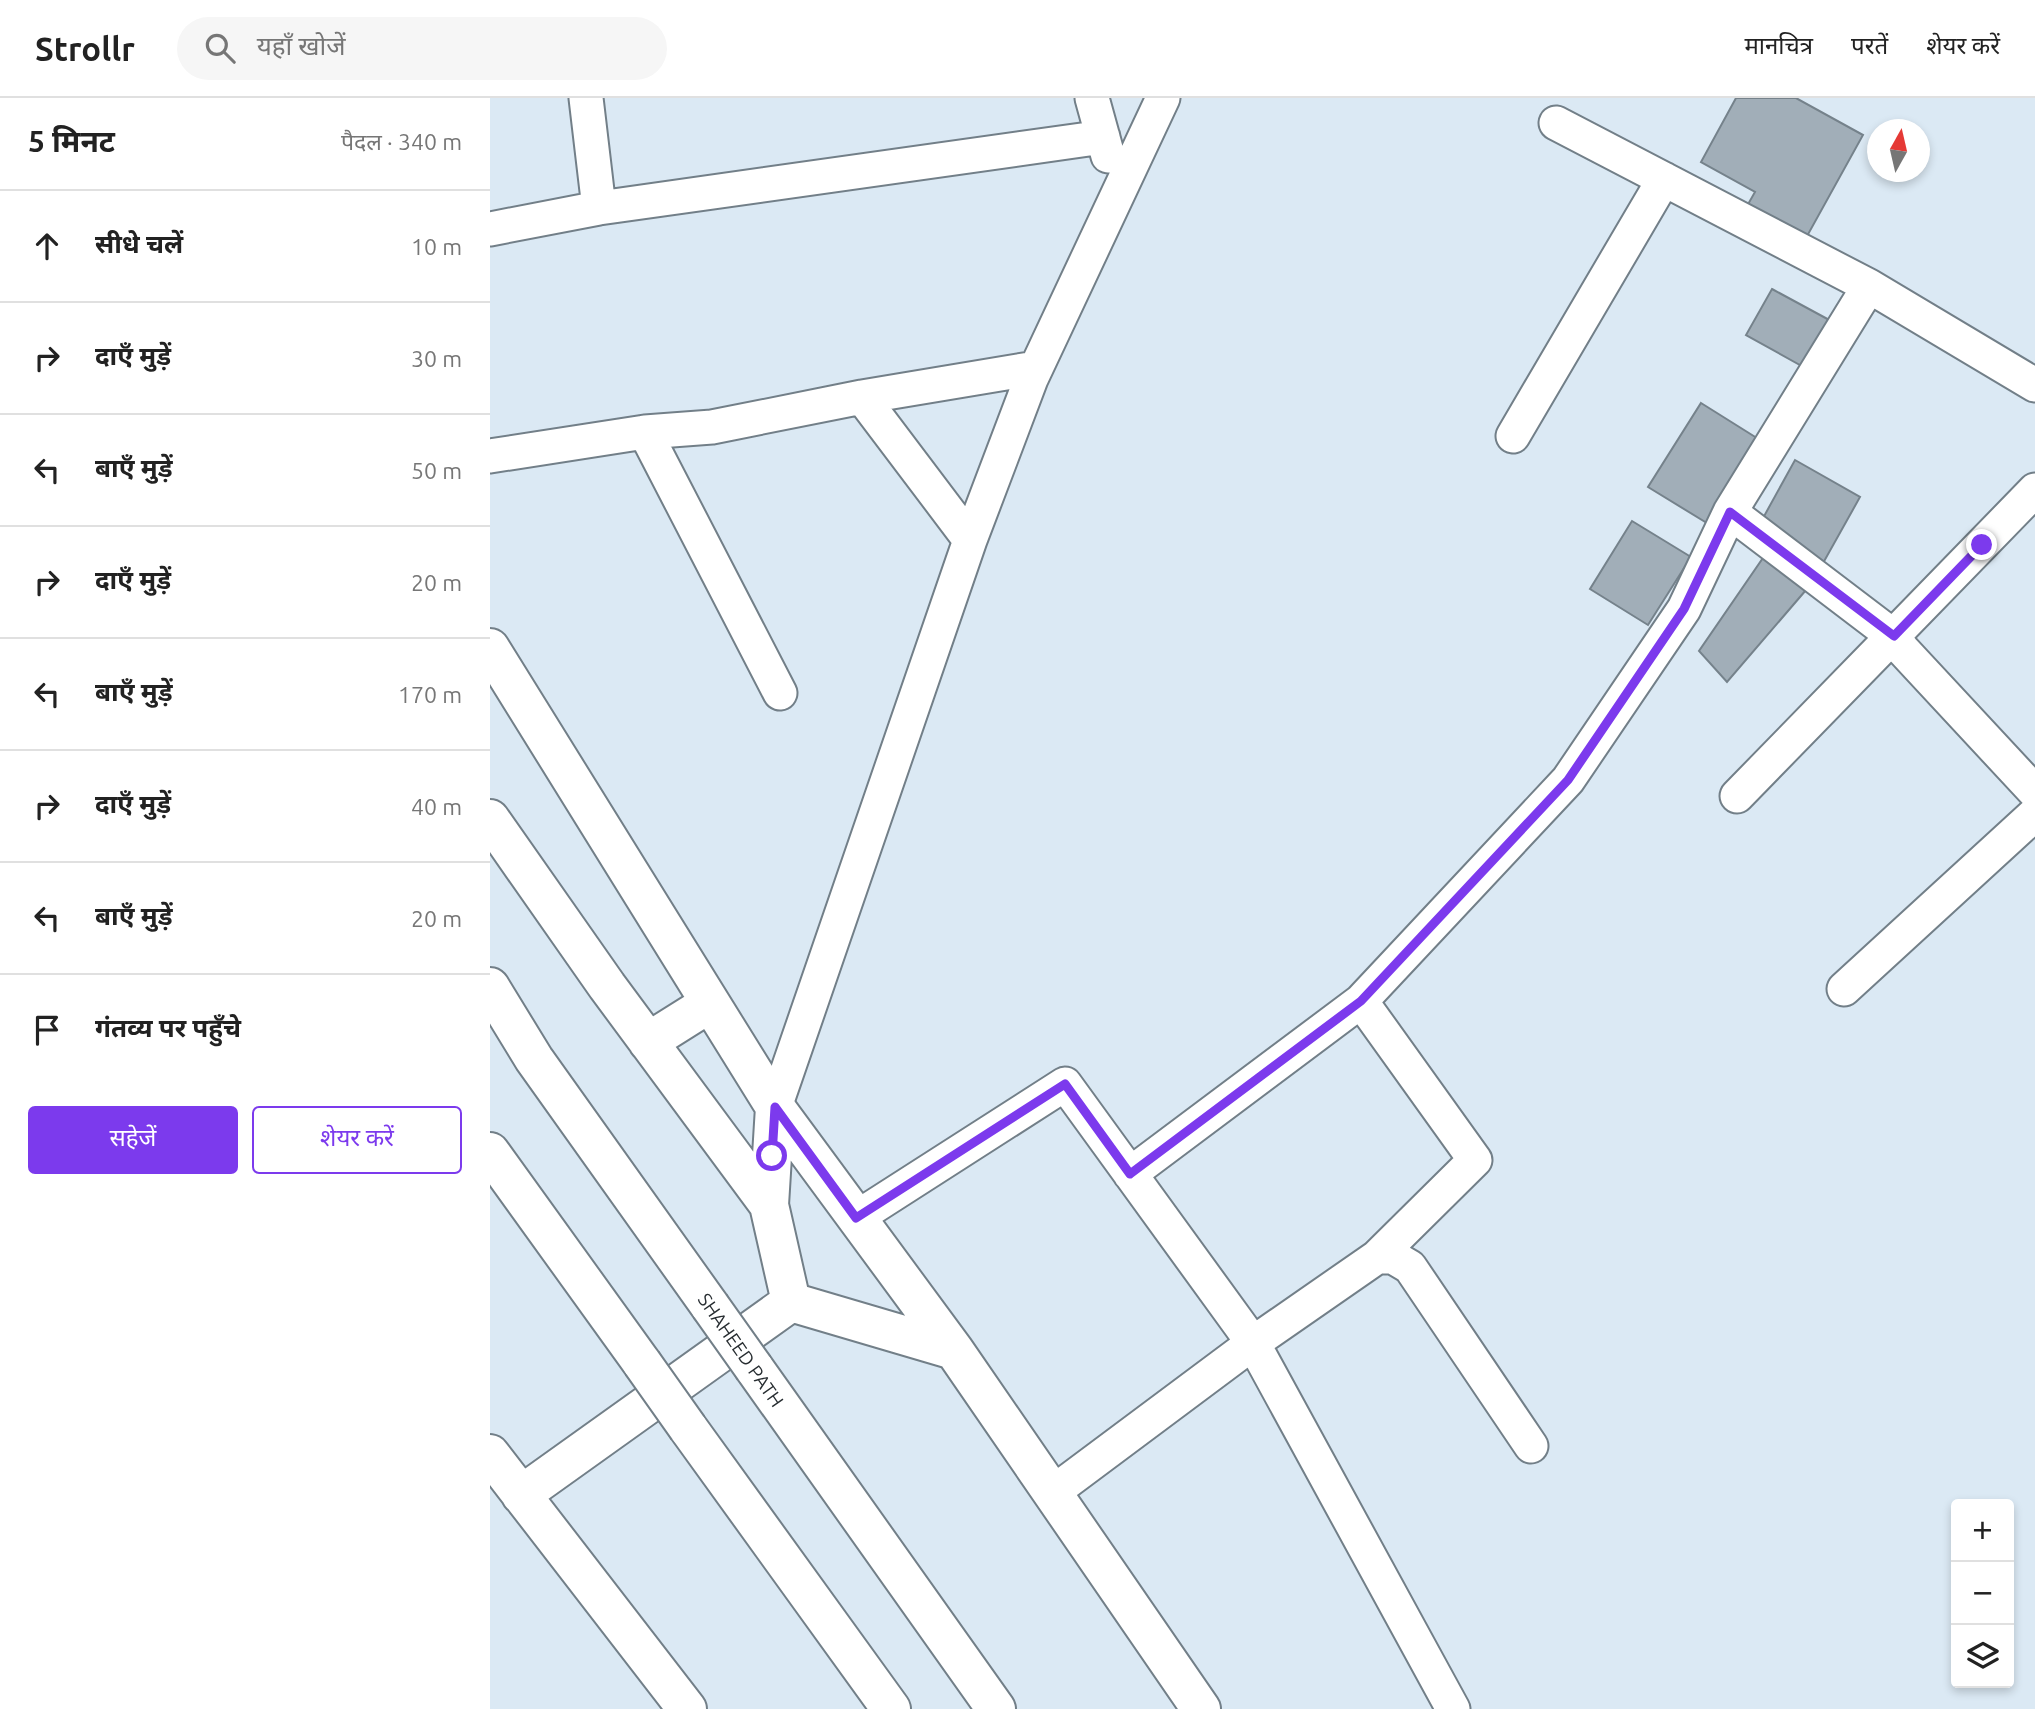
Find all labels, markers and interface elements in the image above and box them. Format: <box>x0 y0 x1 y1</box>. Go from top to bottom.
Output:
search box <box>177 17 667 80</box>
icon: search <box>201 29 239 67</box>
text: Strollr <box>35 30 135 67</box>
text: यहाँ खोजें <box>257 31 346 60</box>
text: मानचित्र <box>1744 32 1813 59</box>
text: परतें <box>1851 32 1888 59</box>
text: शेयर करें <box>1926 32 2000 59</box>
north arrow <box>1867 119 1930 182</box>
text: 5 मिनट <box>28 124 115 158</box>
text: पैदल · 340 m <box>341 129 462 154</box>
icon: ahead <box>28 227 66 265</box>
text: सीधे चलें <box>95 229 183 258</box>
text: 10 m <box>411 234 462 259</box>
icon: right <box>28 339 66 377</box>
text: दाएँ मुड़ें <box>95 341 171 370</box>
text: 30 m <box>411 346 462 371</box>
icon: left <box>28 451 66 489</box>
text: बाएँ मुड़ें <box>95 453 172 482</box>
text: 50 m <box>411 458 462 483</box>
route end <box>1966 529 1997 560</box>
icon: right <box>28 563 66 601</box>
text: दाएँ मुड़ें <box>95 565 171 594</box>
text: 20 m <box>411 570 462 595</box>
icon: left <box>28 675 66 713</box>
text: बाएँ मुड़ें <box>95 677 172 706</box>
text: 170 m <box>398 682 462 707</box>
icon: right <box>28 787 66 825</box>
text: दाएँ मुड़ें <box>95 789 171 818</box>
text: 40 m <box>411 794 462 819</box>
icon: left <box>28 899 66 937</box>
text: बाएँ मुड़ें <box>95 901 172 930</box>
text: 20 m <box>411 906 462 931</box>
icon: arrive <box>28 1011 66 1049</box>
text: गंतव्य पर पहुँचे <box>95 1013 241 1042</box>
button: सहेजें <box>28 1106 238 1174</box>
button: शेयर करें <box>252 1106 462 1174</box>
route start <box>756 1140 787 1171</box>
street label: SHAHEED PATH <box>694 1289 788 1411</box>
map controls <box>1951 1499 2014 1688</box>
button: + <box>1951 1499 2014 1562</box>
button: − <box>1951 1562 2014 1625</box>
button: layers <box>1951 1625 2014 1688</box>

